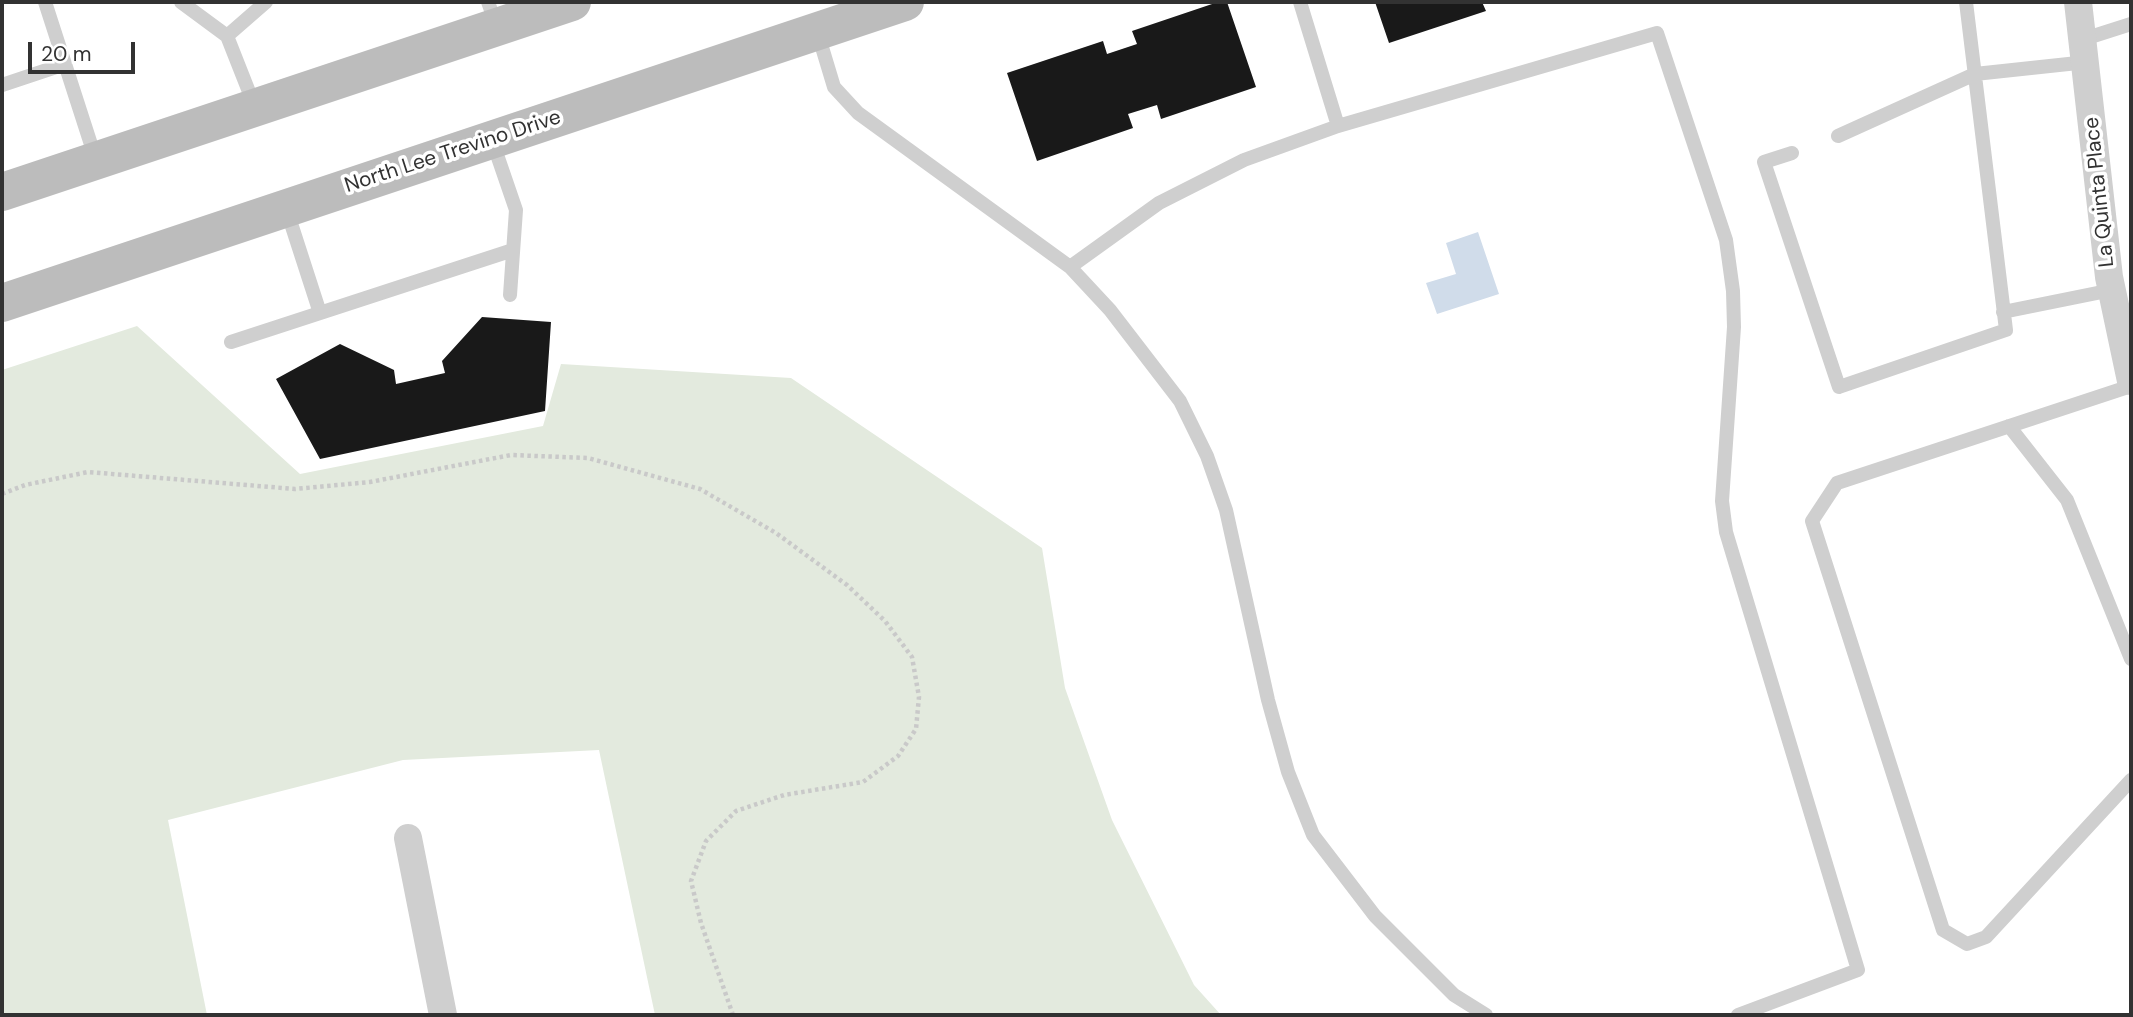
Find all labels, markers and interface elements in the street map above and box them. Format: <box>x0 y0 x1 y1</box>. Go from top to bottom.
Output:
scale bar <box>32 28 138 72</box>
text: 20 m <box>41 40 92 68</box>
street label: North Lee Trevino Drive <box>342 105 564 199</box>
street label: La Quinta Place <box>2080 116 2120 268</box>

